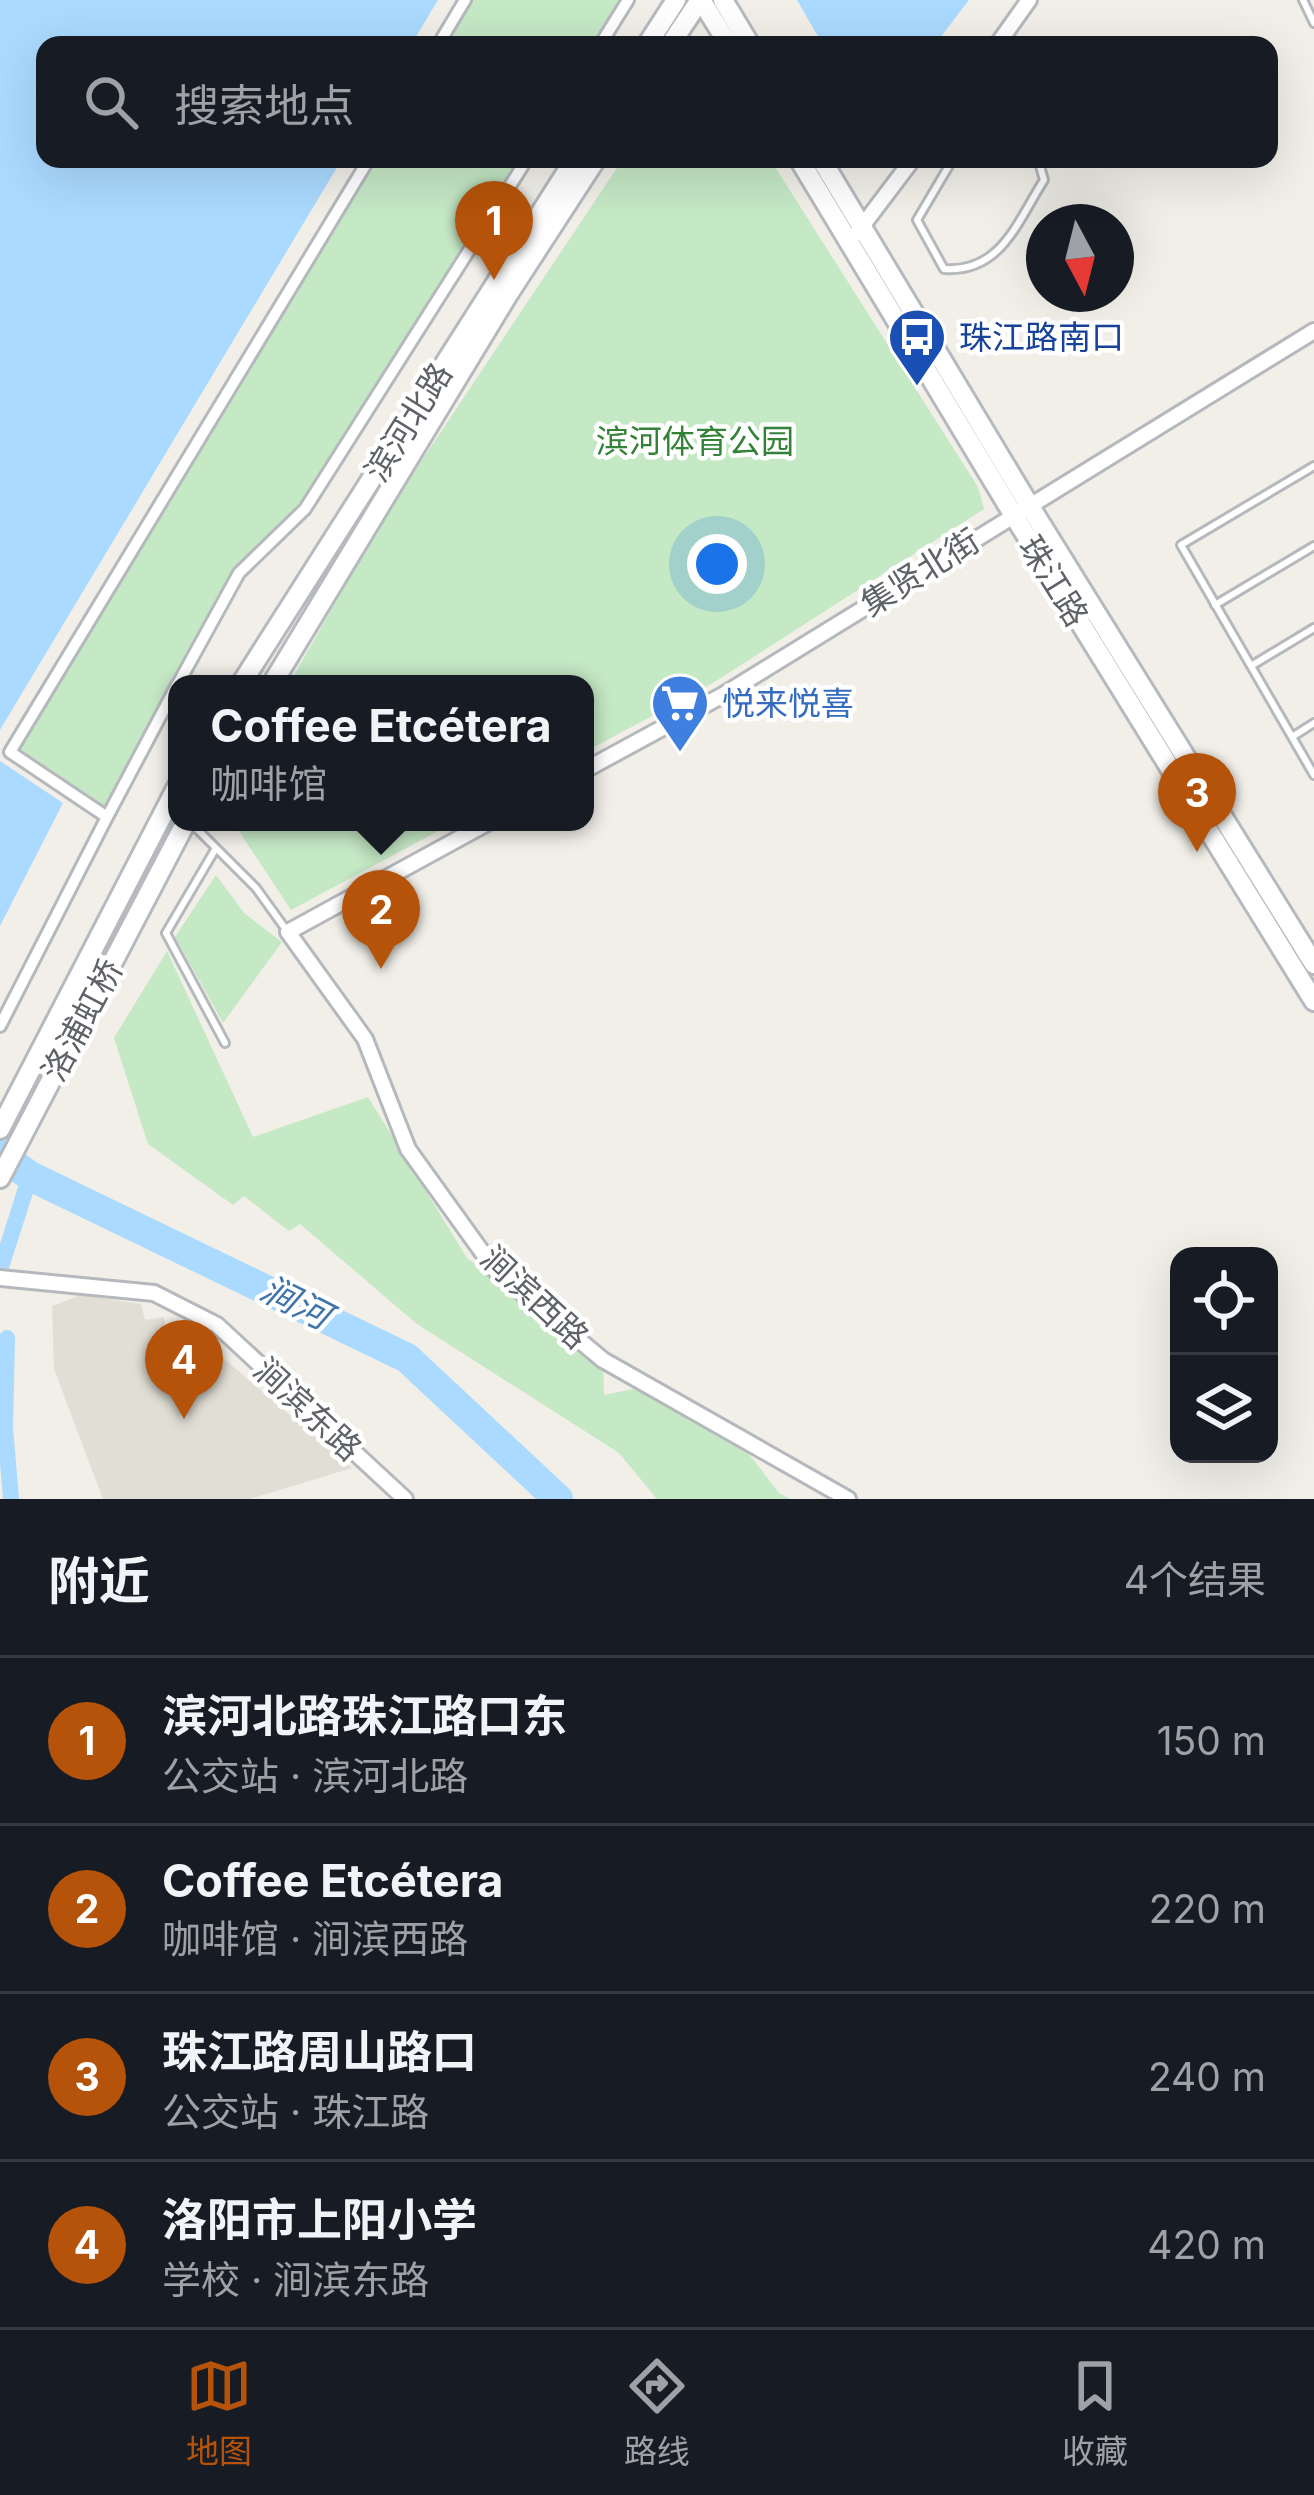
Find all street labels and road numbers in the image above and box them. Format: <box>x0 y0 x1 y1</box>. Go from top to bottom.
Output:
street label: 滨河北路 <box>356 355 460 489</box>
street label: 集贤北街 <box>853 520 987 624</box>
street label: 珠江路 <box>1011 528 1097 634</box>
street label: 洛浦虹桥 <box>33 952 131 1088</box>
street label: 涧滨西路 <box>473 1237 597 1357</box>
street label: 涧滨东路 <box>246 1349 370 1469</box>

